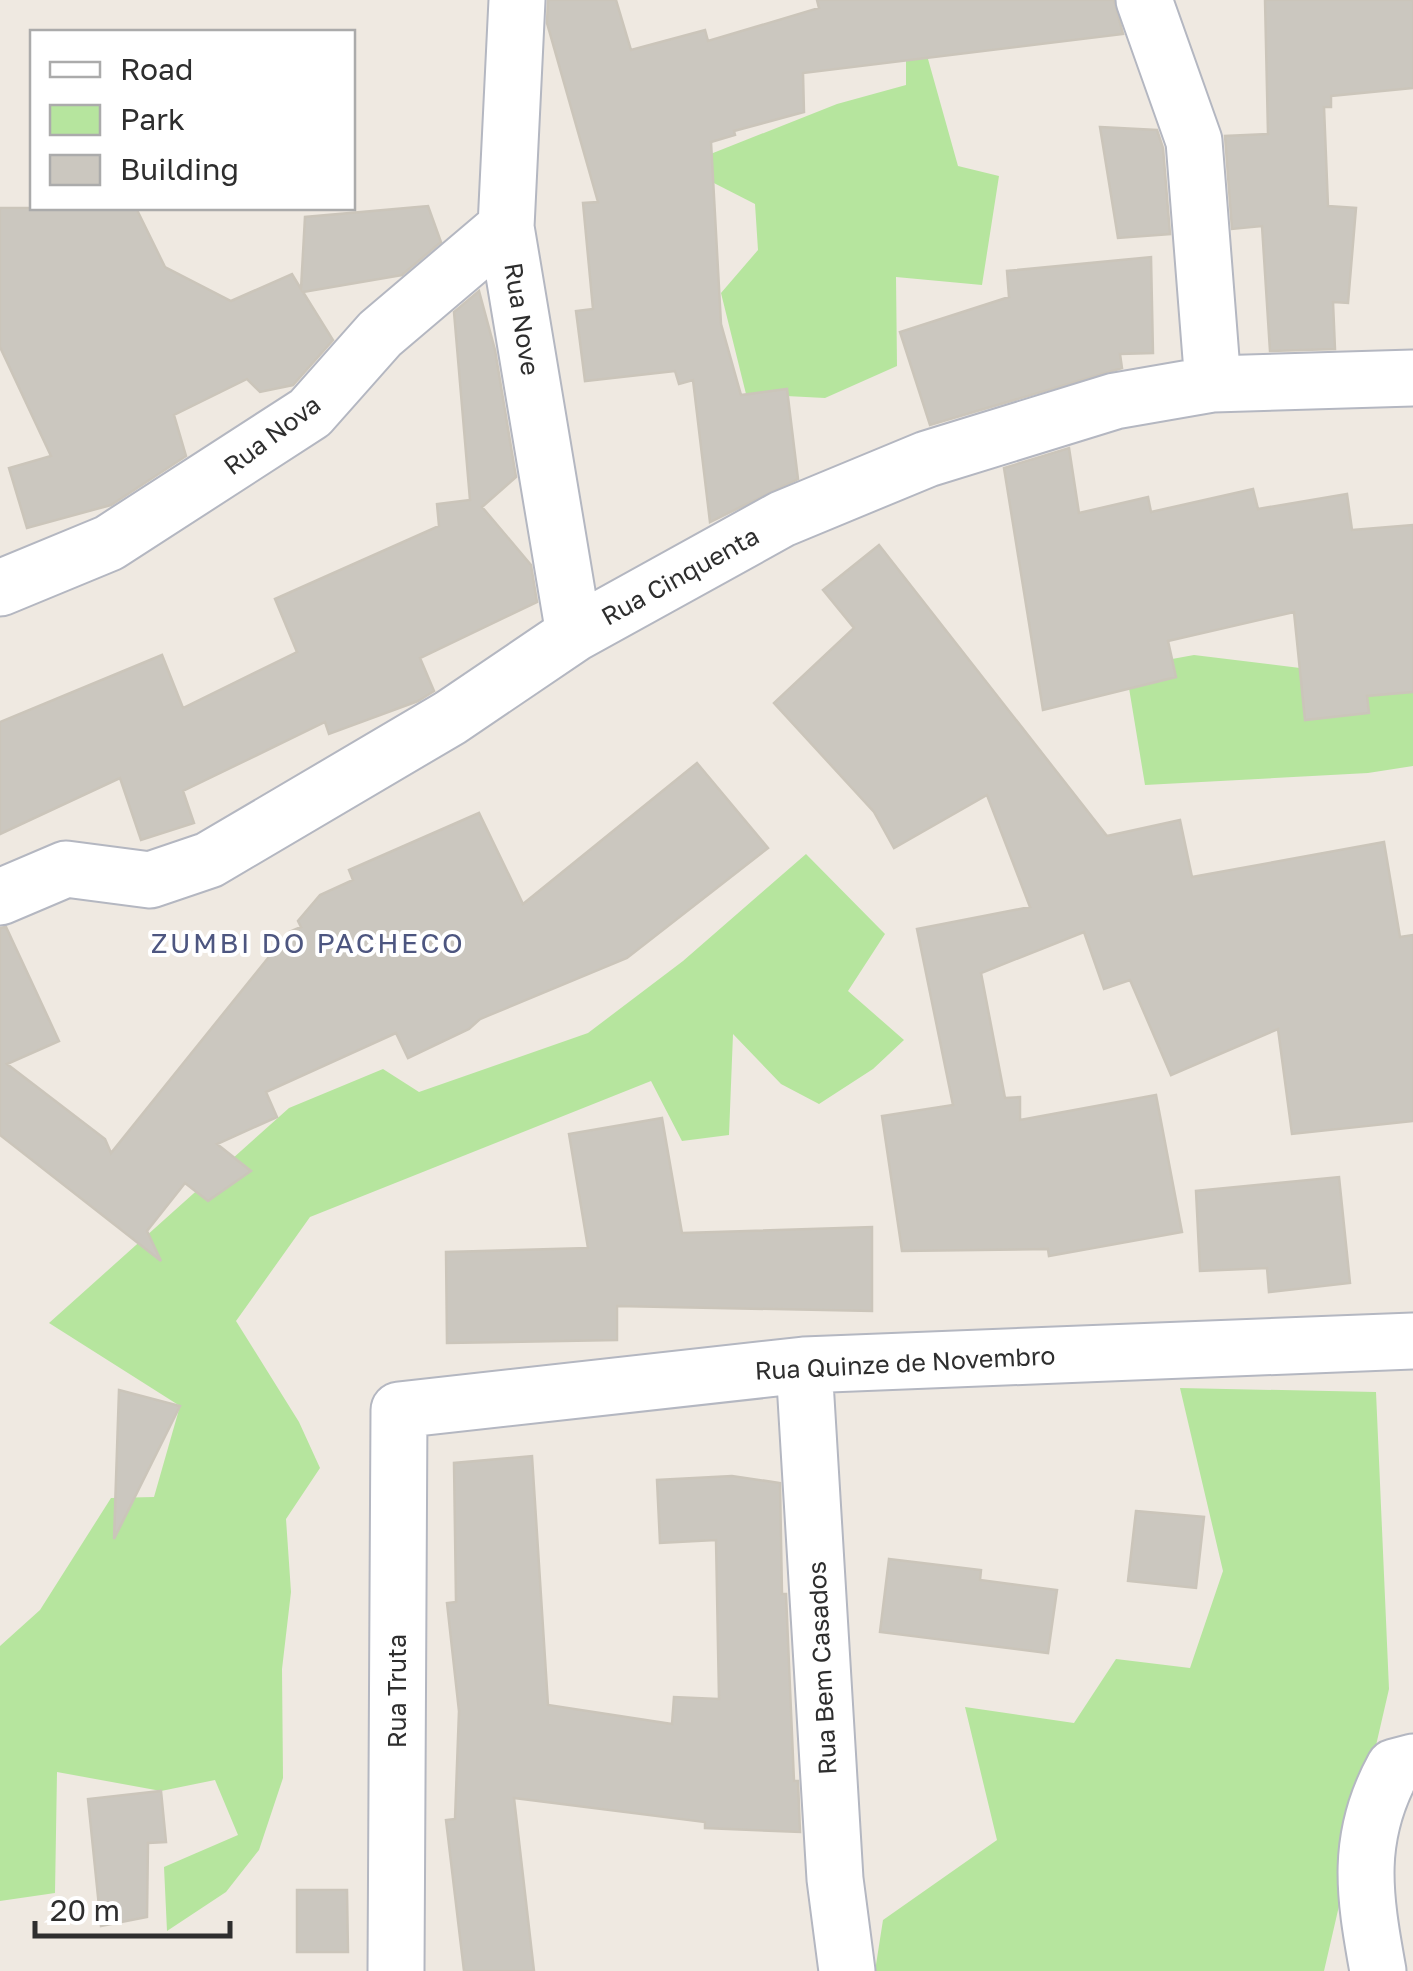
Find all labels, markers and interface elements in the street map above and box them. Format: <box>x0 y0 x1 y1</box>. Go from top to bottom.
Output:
legend <box>30 30 355 210</box>
text: Road <box>120 51 194 87</box>
text: Park <box>120 101 185 137</box>
text: Building <box>120 151 239 187</box>
street label: Rua Nove <box>498 260 547 377</box>
street label: Rua Nova <box>217 388 326 481</box>
street label: Rua Cinquenta <box>596 520 764 632</box>
district label: ZUMBI DO PACHECO <box>151 926 465 959</box>
street label: Rua Quinze de Novembro <box>754 1339 1056 1386</box>
street label: Rua Bem Casados <box>800 1560 843 1776</box>
street label: Rua Truta <box>381 1634 412 1748</box>
scale bar <box>35 1876 230 1938</box>
text: 20 m <box>50 1892 120 1928</box>

